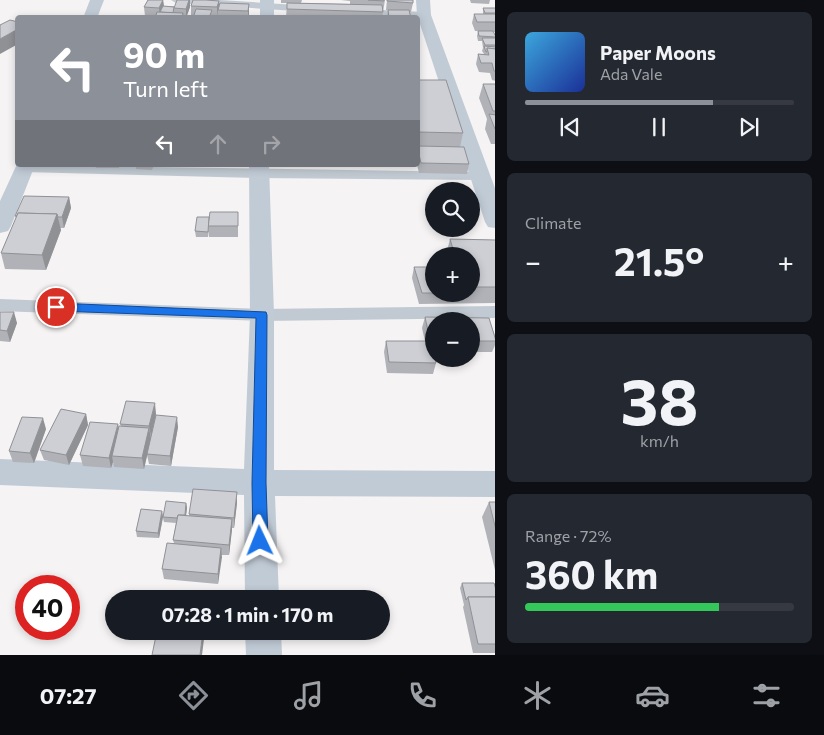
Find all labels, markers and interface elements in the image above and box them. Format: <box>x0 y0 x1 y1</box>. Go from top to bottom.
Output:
text: 90 m <box>123 32 205 75</box>
icon: left <box>40 35 105 100</box>
text: Paper Moons <box>600 41 716 64</box>
text: Ada Vale <box>600 64 662 83</box>
text: Turn left <box>123 75 208 102</box>
icon: previous <box>556 113 584 141</box>
icon: pause <box>645 113 673 141</box>
icon: next <box>735 113 763 141</box>
icon: left <box>151 130 179 158</box>
icon: ahead <box>204 130 232 158</box>
icon: right <box>257 130 285 158</box>
map controls <box>425 182 480 367</box>
button: search <box>425 182 480 237</box>
text: Climate <box>525 213 581 232</box>
text: 21.5° <box>614 237 704 284</box>
text: − <box>525 244 541 278</box>
text: + <box>778 244 794 278</box>
button: + <box>425 247 480 302</box>
pin <box>35 286 77 328</box>
icon: arrive <box>42 293 70 321</box>
button: − <box>425 312 480 367</box>
text: 38 <box>620 359 699 438</box>
text: km/h <box>640 431 679 450</box>
position arrow <box>233 514 285 566</box>
text: Range · 72% <box>525 526 611 545</box>
text: 360 km <box>525 550 658 597</box>
speed limit sign: 40 <box>15 575 80 640</box>
text: 07:28 · 1 min · 170 m <box>162 603 333 626</box>
icon: directions <box>176 678 211 713</box>
icon: music <box>291 678 326 713</box>
icon: phone <box>405 678 440 713</box>
icon: climate <box>520 678 555 713</box>
icon: car <box>635 678 670 713</box>
icon: filters <box>749 678 784 713</box>
text: 07:27 <box>40 682 97 709</box>

